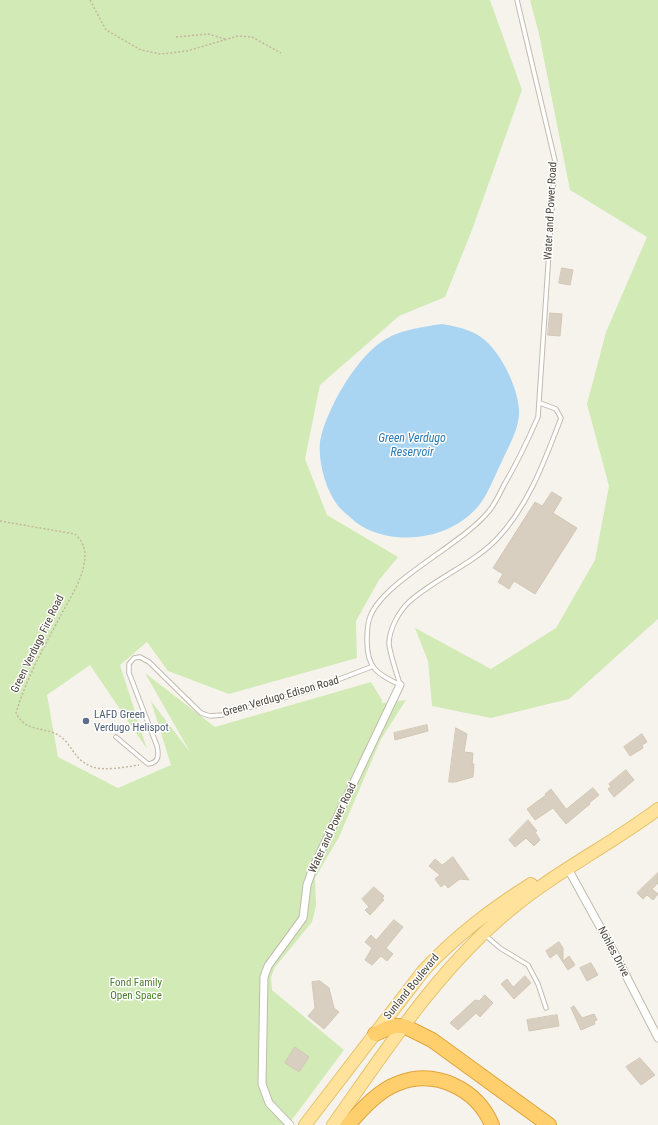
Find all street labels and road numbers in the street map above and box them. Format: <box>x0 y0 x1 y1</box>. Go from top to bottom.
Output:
street label: Water and Power Road <box>542 162 560 260</box>
street label: Green Verdugo Fire Road <box>9 593 67 695</box>
street label: Green Verdugo Edison Road <box>221 674 341 720</box>
street label: Water and Power Road <box>306 781 360 875</box>
street label: Nohles Drive <box>594 925 632 979</box>
street label: Sunland Boulevard <box>382 952 442 1022</box>

